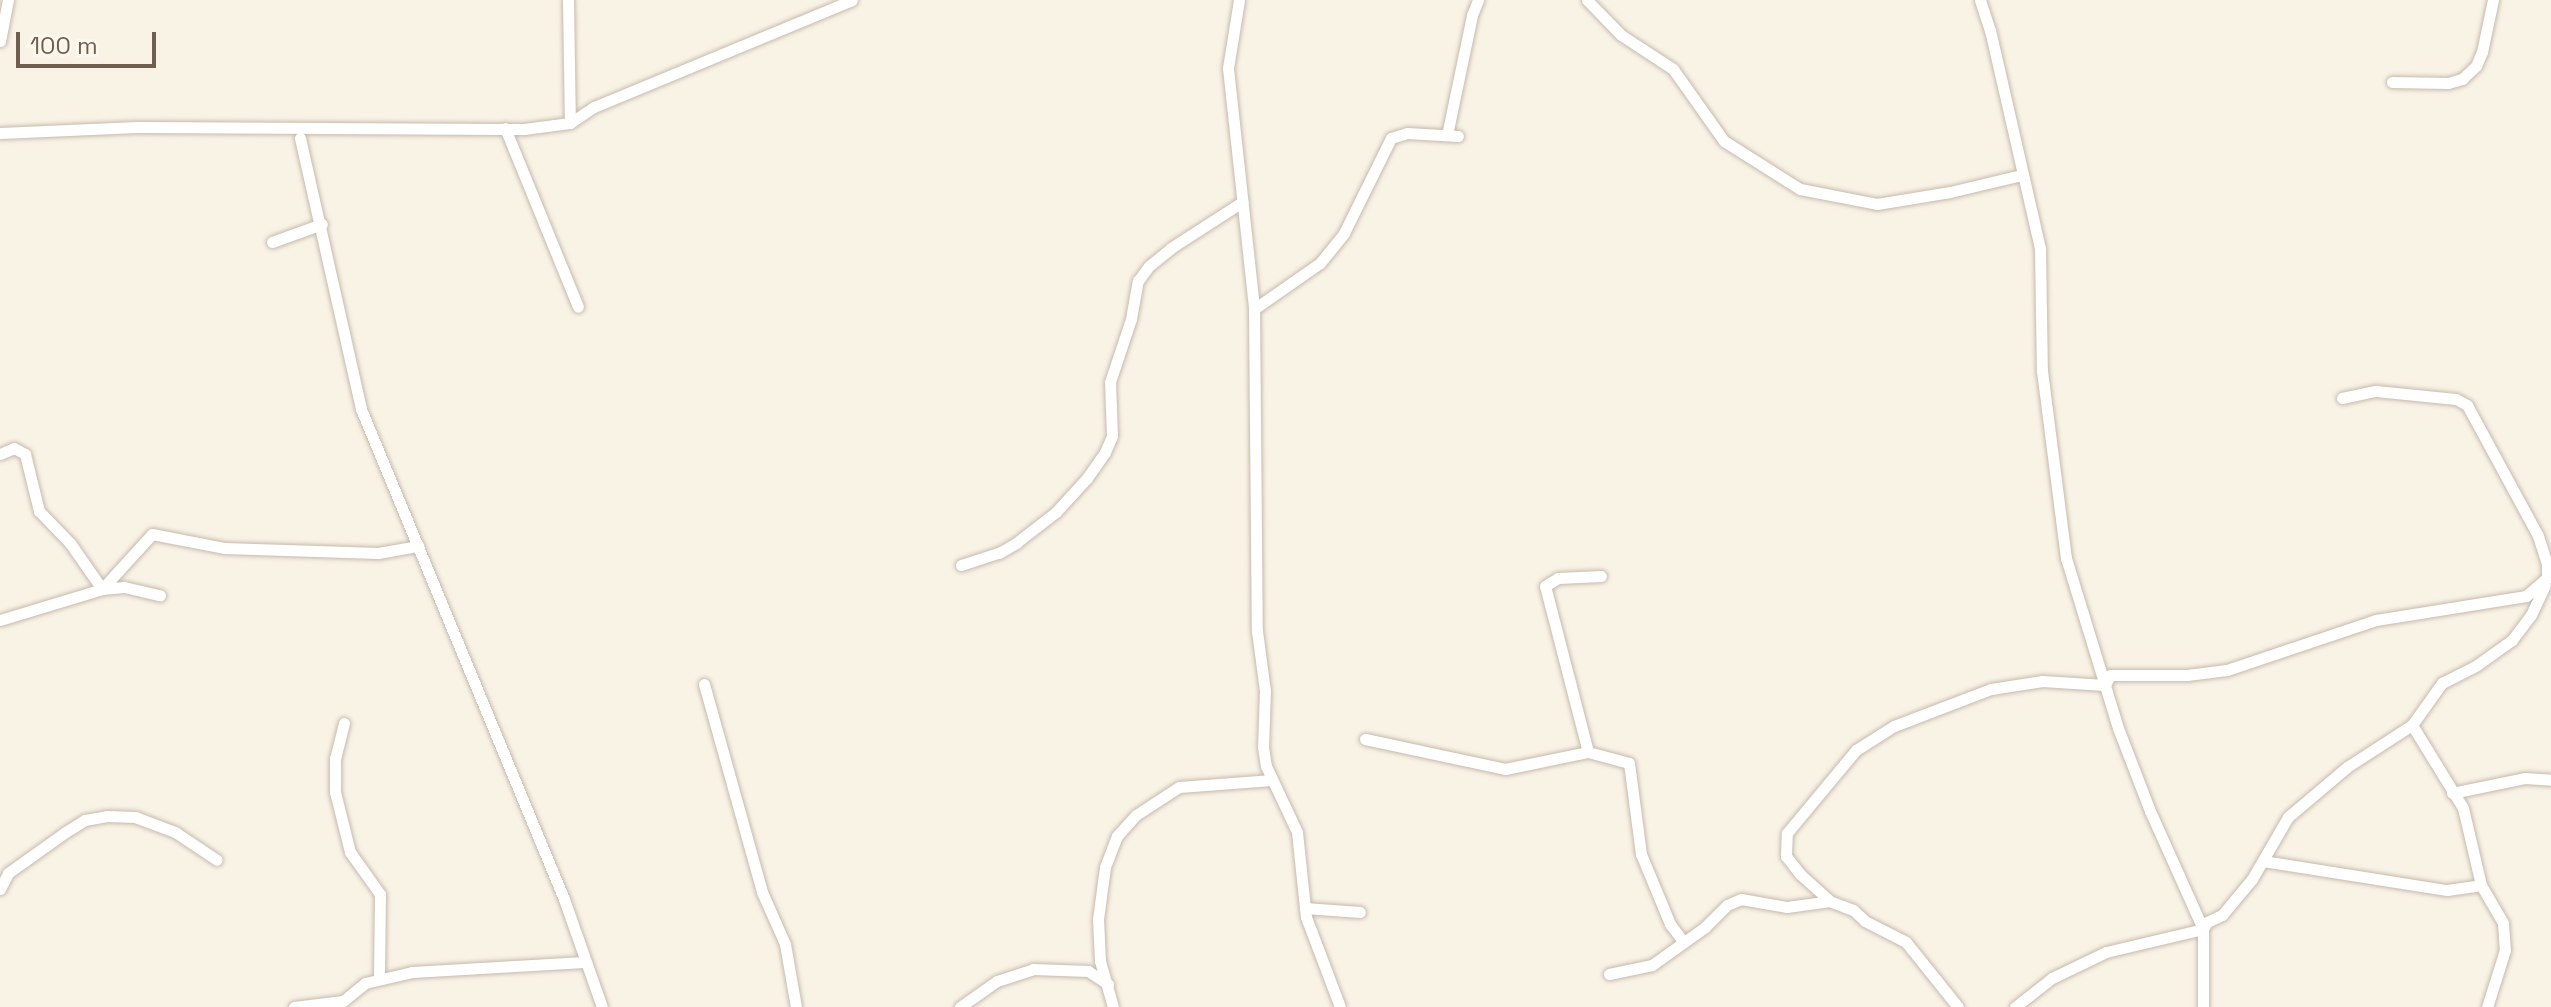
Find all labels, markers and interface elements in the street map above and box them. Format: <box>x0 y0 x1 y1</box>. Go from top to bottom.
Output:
scale bar <box>20 16 160 66</box>
text: 100 m <box>30 30 98 61</box>

